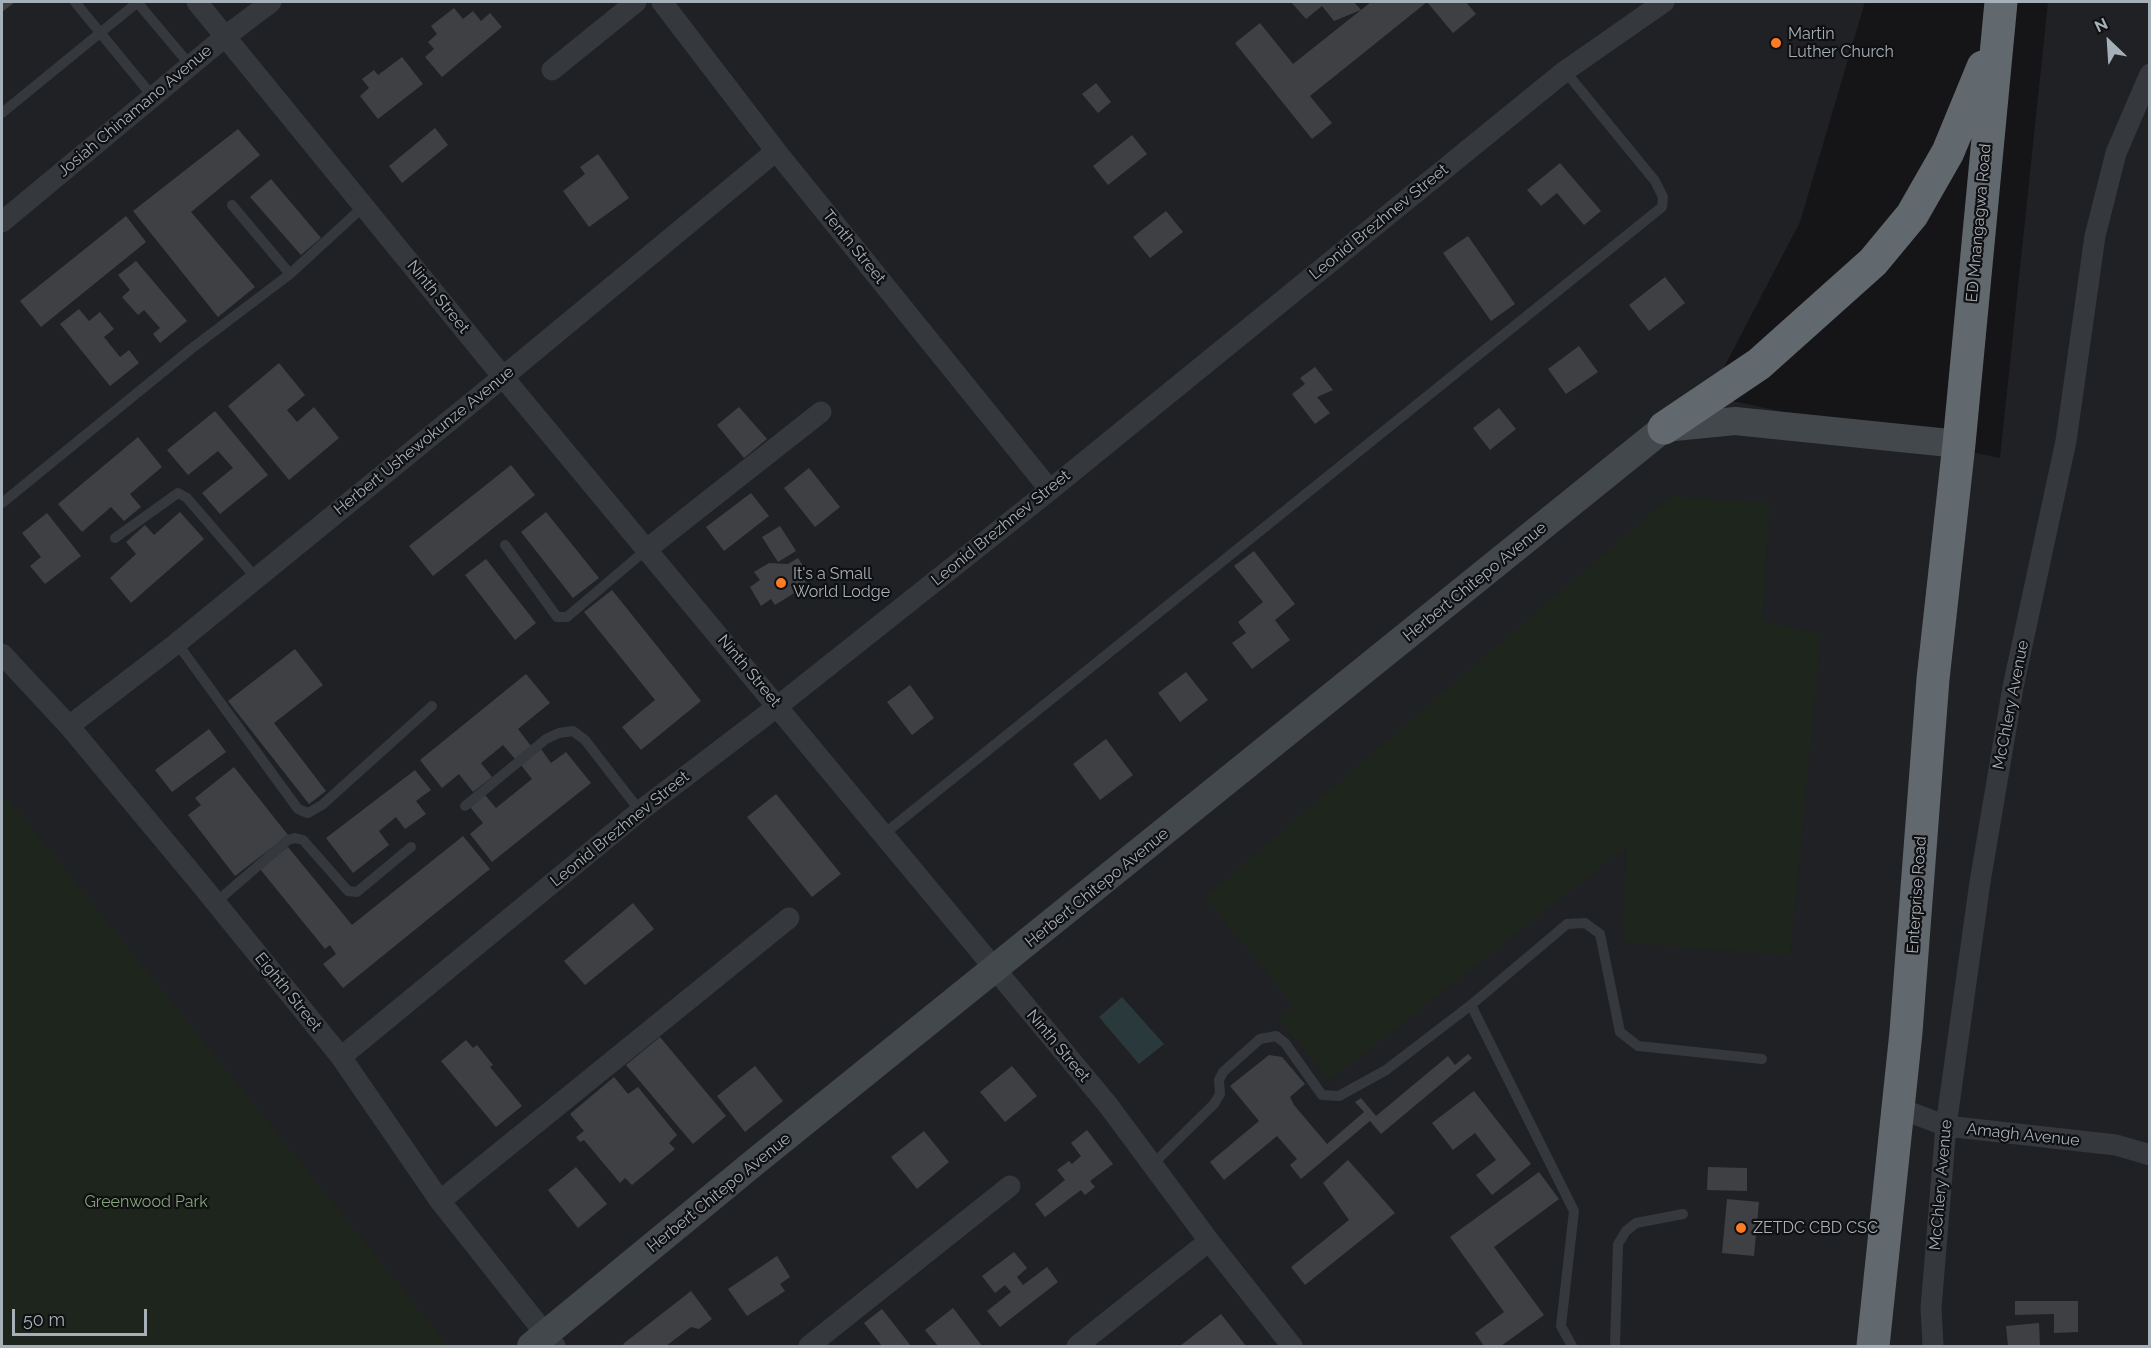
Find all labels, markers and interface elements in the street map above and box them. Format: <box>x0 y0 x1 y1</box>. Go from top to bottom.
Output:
north arrow <box>2079 12 2139 72</box>
text: N <box>2092 14 2111 36</box>
place label: Martin Luther Church <box>1788 24 1894 62</box>
marker: Martin Luther Church <box>1769 36 1783 50</box>
street label: Josiah Chinamano Avenue <box>54 41 216 181</box>
street label: ED Mnangagwa Road <box>1963 143 1995 303</box>
street label: Leonid Brezhnev Street <box>1306 160 1452 284</box>
street label: Tenth Street <box>818 206 890 288</box>
street label: Ninth Street <box>403 257 473 337</box>
street label: Herbert Ushewokunze Avenue <box>330 362 518 520</box>
street label: Leonid Brezhnev Street <box>928 466 1074 590</box>
street label: Herbert Chitepo Avenue <box>1399 518 1551 646</box>
place label: It's a Small World Lodge <box>793 564 890 602</box>
marker: It's a Small World Lodge <box>774 576 788 590</box>
street label: Ninth Street <box>713 631 785 711</box>
street label: McChlery Avenue <box>1989 639 2033 771</box>
street label: Leonid Brezhnev Street <box>547 767 693 891</box>
street label: Herbert Chitepo Avenue <box>1021 824 1173 952</box>
street label: Enterprise Road <box>1903 836 1931 954</box>
street label: Eighth Street <box>250 949 326 1035</box>
street label: Ninth Street <box>1022 1006 1094 1086</box>
street label: McChlery Avenue <box>1926 1119 1956 1251</box>
street label: Amagh Avenue <box>1965 1120 2081 1150</box>
street label: Herbert Chitepo Avenue <box>643 1129 795 1257</box>
park label: Greenwood Park <box>84 1192 208 1212</box>
place label: ZETDC CBD CSC <box>1753 1218 1878 1238</box>
marker: ZETDC CBD CSC <box>1734 1221 1748 1235</box>
scale bar <box>15 1297 150 1335</box>
text: 50 m <box>23 1309 65 1330</box>

